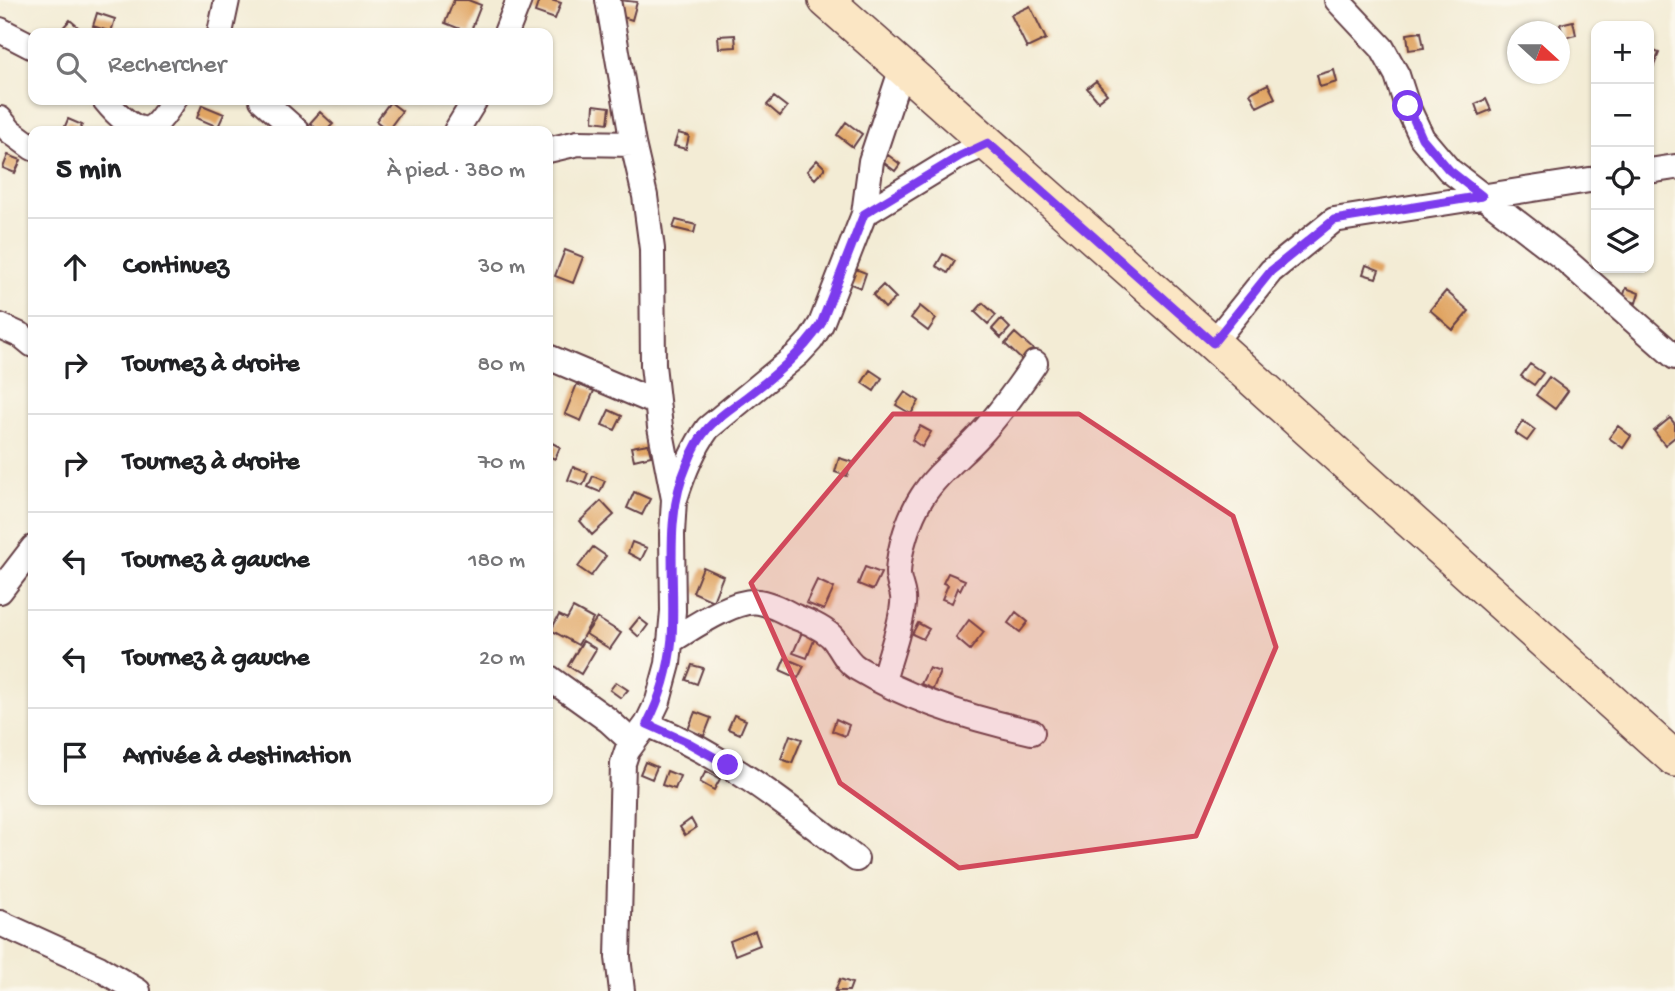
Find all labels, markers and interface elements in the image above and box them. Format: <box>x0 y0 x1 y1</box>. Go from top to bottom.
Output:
north arrow <box>1507 21 1570 84</box>
map controls <box>1591 21 1654 273</box>
button: + <box>1591 21 1654 84</box>
search box <box>28 28 553 105</box>
icon: search <box>52 48 90 86</box>
text: Rechercher <box>108 51 226 82</box>
button: − <box>1591 84 1654 147</box>
route start <box>1392 90 1423 121</box>
button: locate <box>1591 147 1654 210</box>
text: 5 min <box>56 154 121 189</box>
text: À pied · 380 m <box>387 158 525 185</box>
button: layers <box>1591 210 1654 273</box>
icon: ahead <box>56 248 94 286</box>
text: Continuez <box>123 252 229 283</box>
text: 30 m <box>478 254 525 281</box>
icon: right <box>56 346 94 384</box>
text: Tournez à droite <box>123 350 300 381</box>
text: 80 m <box>478 352 525 379</box>
icon: right <box>56 444 94 482</box>
text: Tournez à droite <box>123 448 300 479</box>
text: 70 m <box>478 450 525 477</box>
icon: left <box>56 542 94 580</box>
text: Tournez à gauche <box>123 546 310 577</box>
text: 180 m <box>468 548 525 575</box>
icon: left <box>56 640 94 678</box>
text: Tournez à gauche <box>123 644 310 675</box>
text: 20 m <box>479 646 525 673</box>
icon: arrive <box>56 738 94 776</box>
text: Arrivée à destination <box>123 742 351 773</box>
route end <box>712 749 743 780</box>

